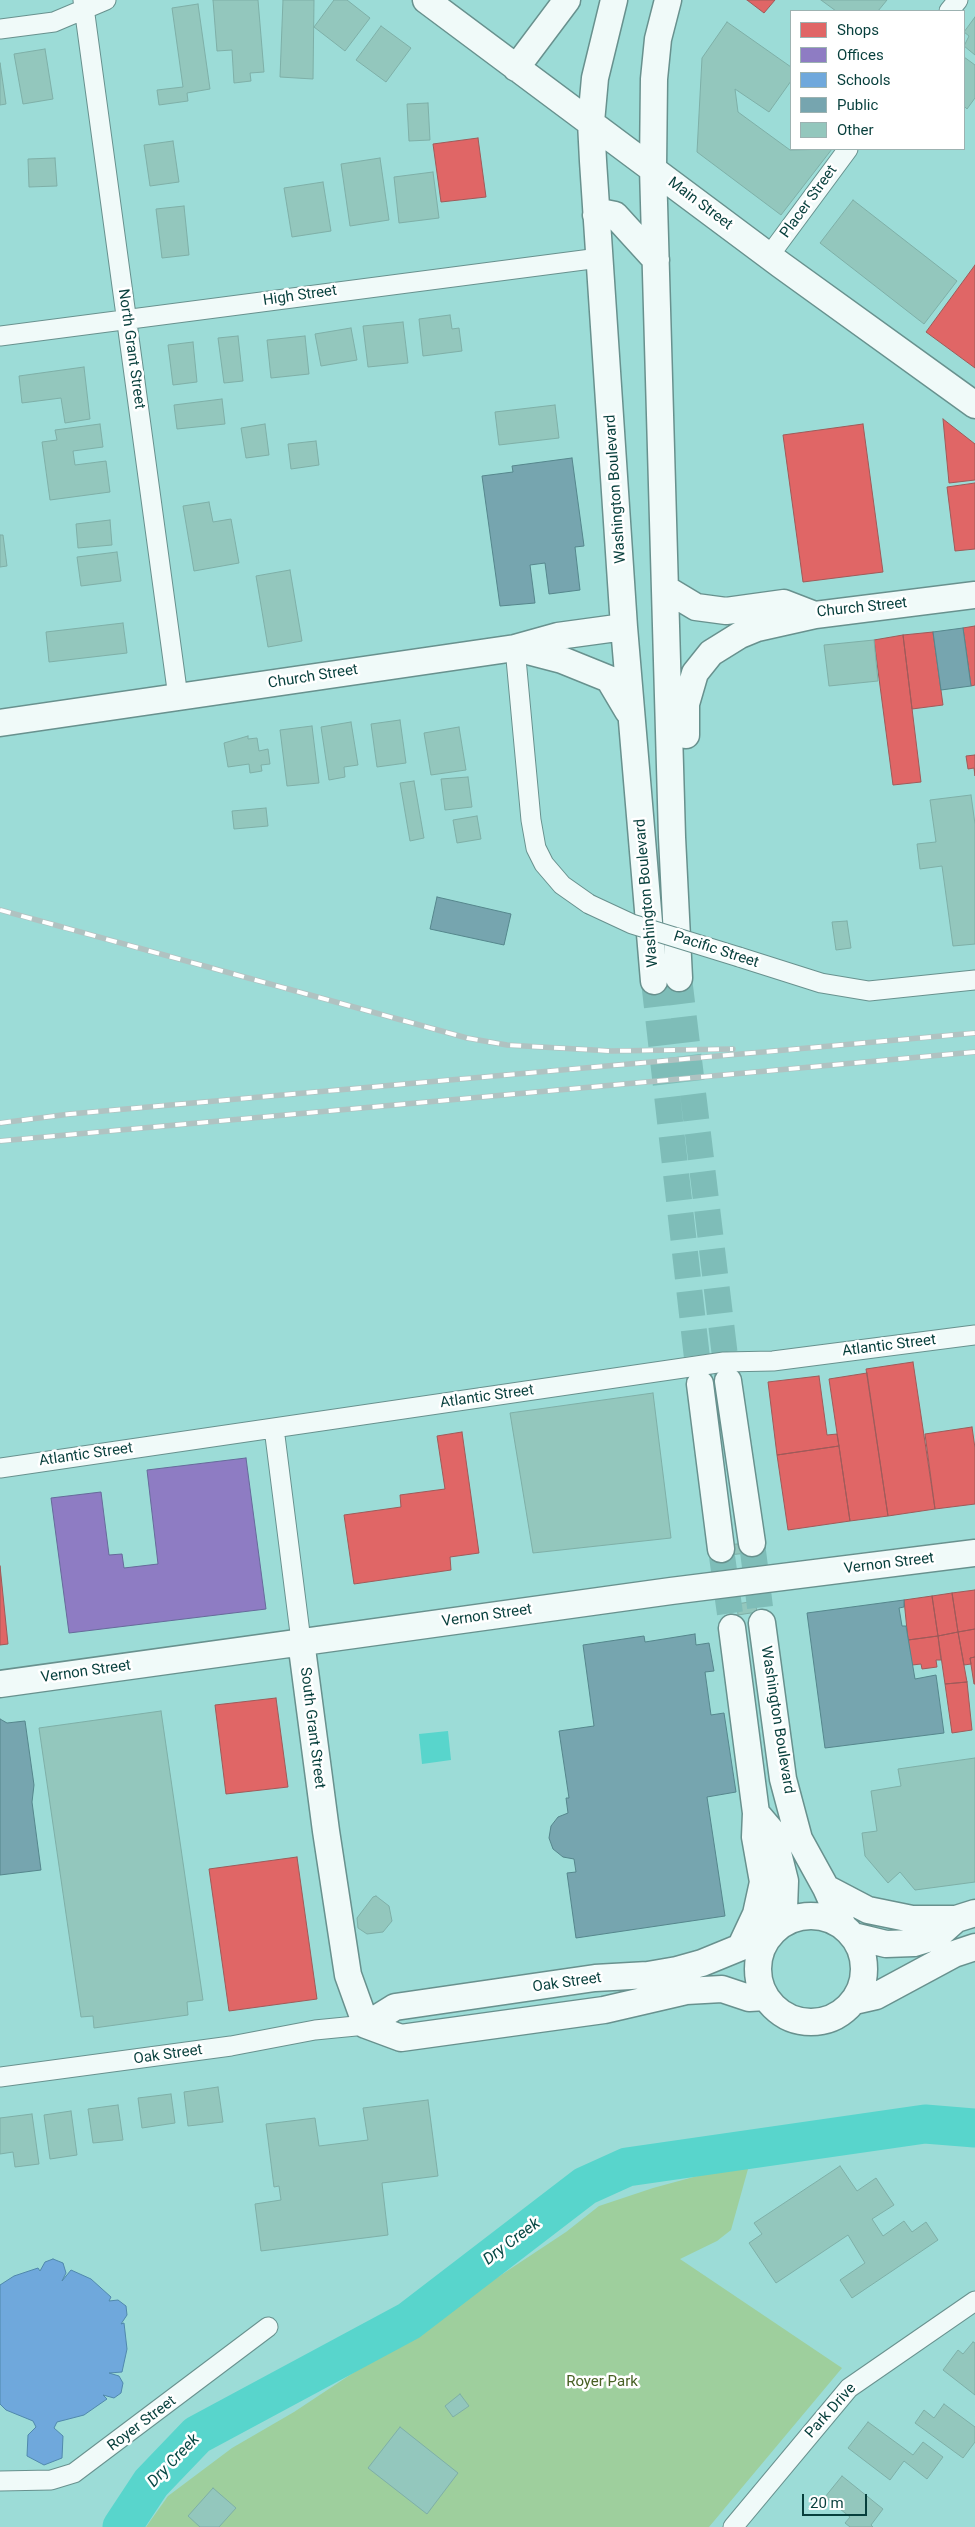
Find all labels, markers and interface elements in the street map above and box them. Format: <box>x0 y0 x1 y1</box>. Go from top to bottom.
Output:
legend <box>790 10 965 150</box>
text: Shops <box>837 21 879 39</box>
text: Offices <box>837 46 884 64</box>
text: Schools <box>837 71 891 89</box>
text: Public <box>837 96 878 114</box>
text: Other <box>837 121 874 139</box>
street label: Placer Street <box>777 162 841 242</box>
street label: Main Street <box>664 174 736 234</box>
street label: High Street <box>262 282 338 310</box>
street label: North Grant Street <box>114 288 148 410</box>
street label: Washington Boulevard <box>602 414 630 564</box>
street label: Church Street <box>816 594 908 622</box>
street label: Church Street <box>267 661 359 693</box>
street label: Washington Boulevard <box>632 818 662 968</box>
street label: Pacific Street <box>671 928 761 972</box>
street label: Atlantic Street <box>841 1331 937 1361</box>
street label: Atlantic Street <box>439 1382 535 1412</box>
street label: Atlantic Street <box>38 1440 134 1470</box>
street label: Vernon Street <box>843 1550 935 1578</box>
street label: Vernon Street <box>441 1601 533 1631</box>
street label: Washington Boulevard <box>756 1645 798 1795</box>
street label: Vernon Street <box>40 1657 132 1687</box>
street label: South Grant Street <box>296 1666 328 1790</box>
street label: Oak Street <box>531 1969 603 1997</box>
street label: Oak Street <box>132 2041 204 2069</box>
water label: Dry Creek <box>480 2214 544 2270</box>
park label: Royer Park <box>566 2373 638 2391</box>
street label: Park Drive <box>802 2380 860 2442</box>
street label: Royer Street <box>104 2392 180 2456</box>
water label: Dry Creek <box>144 2430 204 2492</box>
scale bar <box>805 2484 870 2516</box>
text: 20 m <box>810 2494 844 2512</box>

